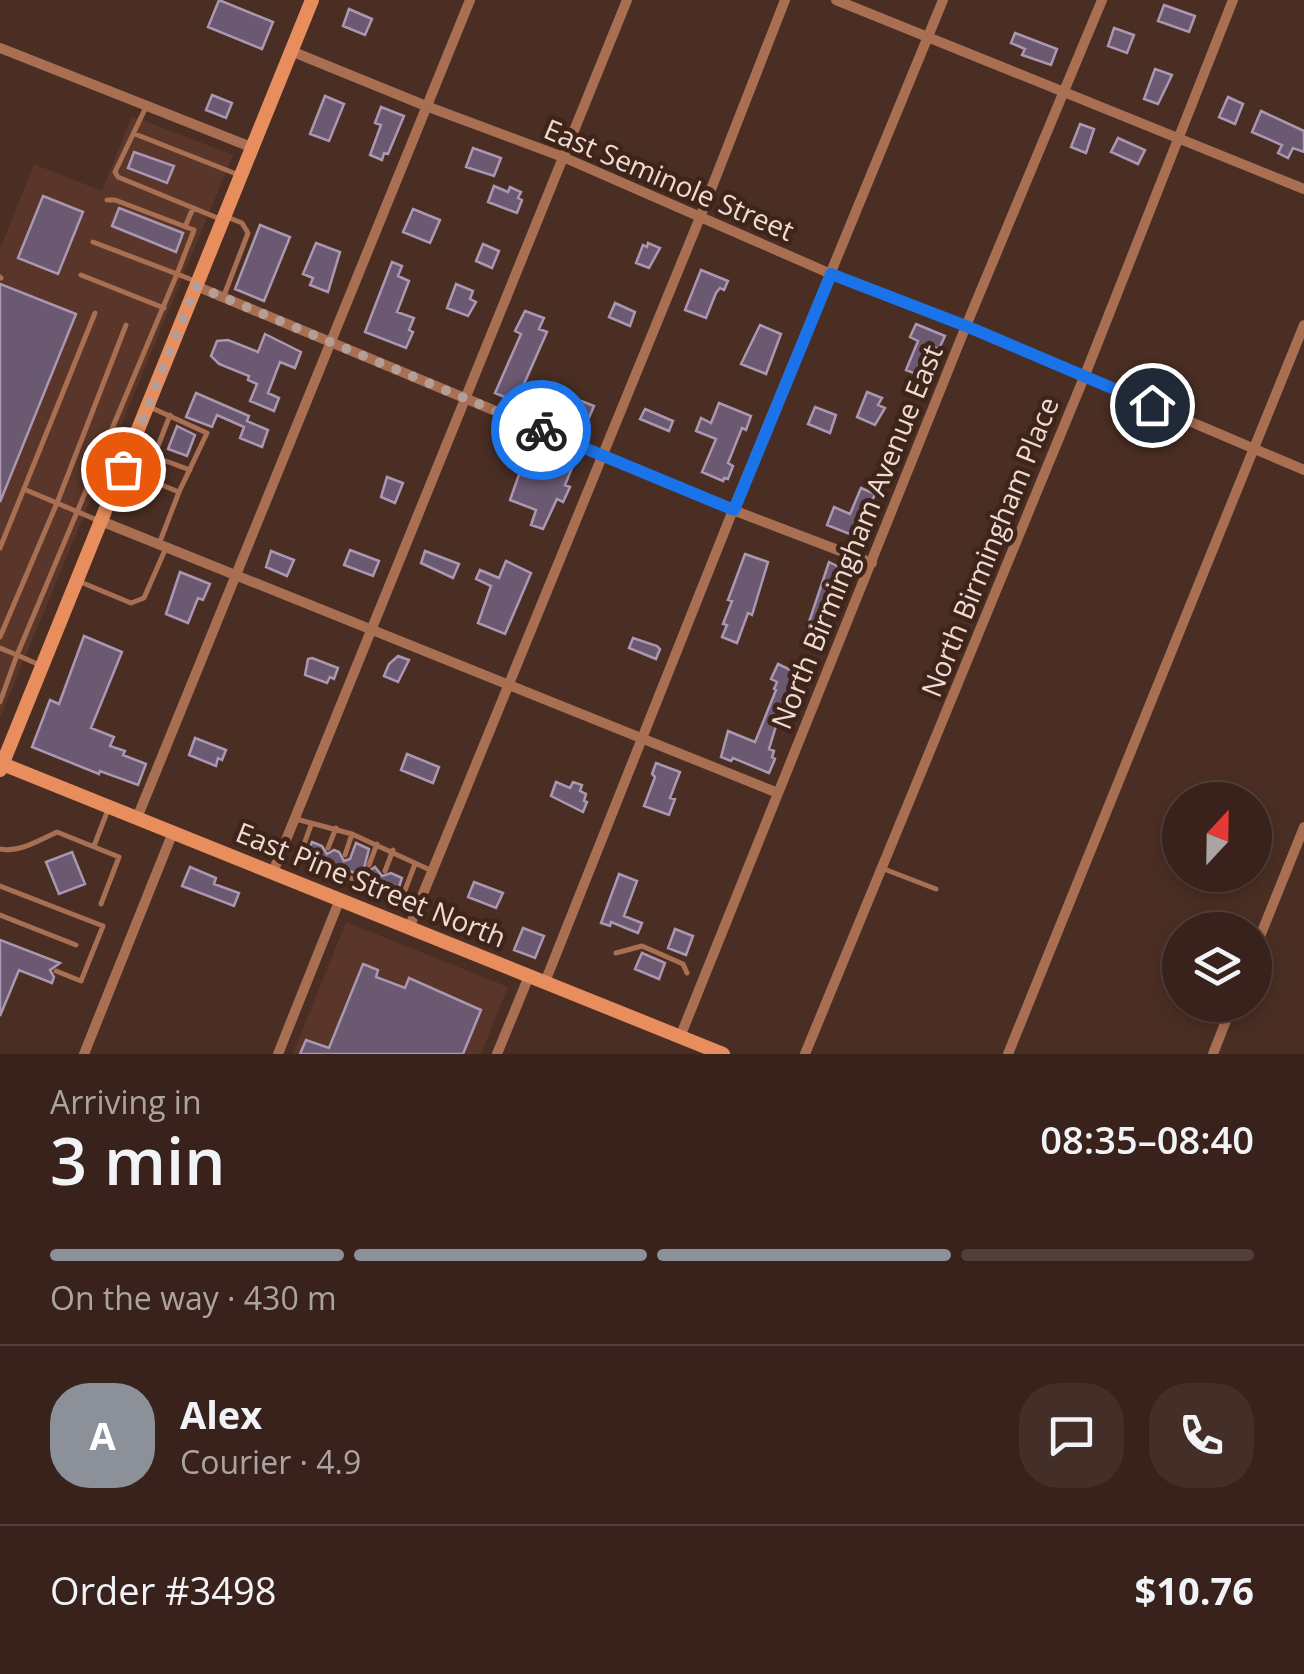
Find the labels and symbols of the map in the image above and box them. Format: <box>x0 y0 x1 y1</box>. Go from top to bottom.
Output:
street label: East Seminole Street <box>539 109 800 249</box>
street label: North Birmingham Avenue East <box>761 339 951 734</box>
pin <box>1110 363 1195 448</box>
courier <box>491 380 591 480</box>
street label: North Birmingham Place <box>911 391 1067 702</box>
pin <box>81 427 166 512</box>
north arrow <box>1162 782 1272 892</box>
street label: East Pine Street North <box>231 813 512 956</box>

